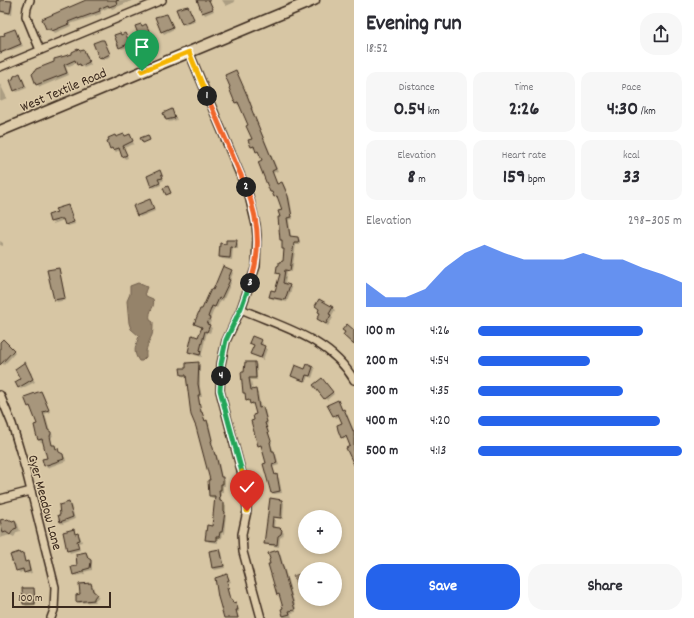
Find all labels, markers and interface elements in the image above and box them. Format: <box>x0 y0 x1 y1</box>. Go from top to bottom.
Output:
text: Evening run <box>366 9 462 40</box>
button: share <box>640 13 682 55</box>
pin <box>125 30 159 71</box>
icon: arrive <box>131 36 153 58</box>
text: 18:52 <box>366 40 388 59</box>
street label: West Textile Road <box>18 64 110 118</box>
text: Distance <box>399 80 435 96</box>
text: Time <box>515 80 533 96</box>
text: Pace <box>622 80 641 96</box>
pin: 1 <box>197 86 217 106</box>
text: 1 <box>206 88 208 104</box>
text: 0.54 <box>393 96 425 124</box>
text: 2:26 <box>509 96 539 124</box>
text: 4:30 <box>607 96 638 124</box>
text: km <box>425 104 440 120</box>
text: /km <box>638 104 656 120</box>
text: Elevation <box>398 148 436 164</box>
text: Heart rate <box>502 148 546 164</box>
text: kcal <box>623 148 640 164</box>
text: 8 <box>408 164 416 192</box>
text: 159 <box>503 164 525 192</box>
text: 33 <box>622 164 640 192</box>
text: m <box>416 172 426 188</box>
text: bpm <box>525 172 545 188</box>
pin: 2 <box>236 177 256 197</box>
text: 2 <box>244 179 248 195</box>
text: Elevation <box>366 212 411 231</box>
text: 298–305 m <box>628 212 682 231</box>
pin: 3 <box>240 273 260 293</box>
text: 3 <box>248 275 252 291</box>
text: 100 m <box>366 322 395 341</box>
text: 4:26 <box>430 322 450 341</box>
text: 200 m <box>366 352 398 371</box>
text: 4:54 <box>430 352 449 371</box>
pin: 4 <box>211 366 231 386</box>
text: 4 <box>219 368 223 384</box>
text: 300 m <box>366 382 398 401</box>
text: 4:35 <box>430 382 449 401</box>
text: 400 m <box>366 412 397 431</box>
text: 4:20 <box>430 412 450 431</box>
text: 500 m <box>366 442 398 461</box>
text: 4:13 <box>430 442 446 461</box>
street label: Gyer Meadow Lane <box>22 453 66 553</box>
pin <box>230 470 264 511</box>
icon: check <box>236 476 258 498</box>
map controls <box>298 510 342 606</box>
button: + <box>298 510 342 554</box>
button: − <box>298 562 342 606</box>
button: Save <box>366 564 520 610</box>
button: Share <box>528 564 682 610</box>
scale bar <box>12 590 111 609</box>
text: 100 m <box>18 591 42 607</box>

